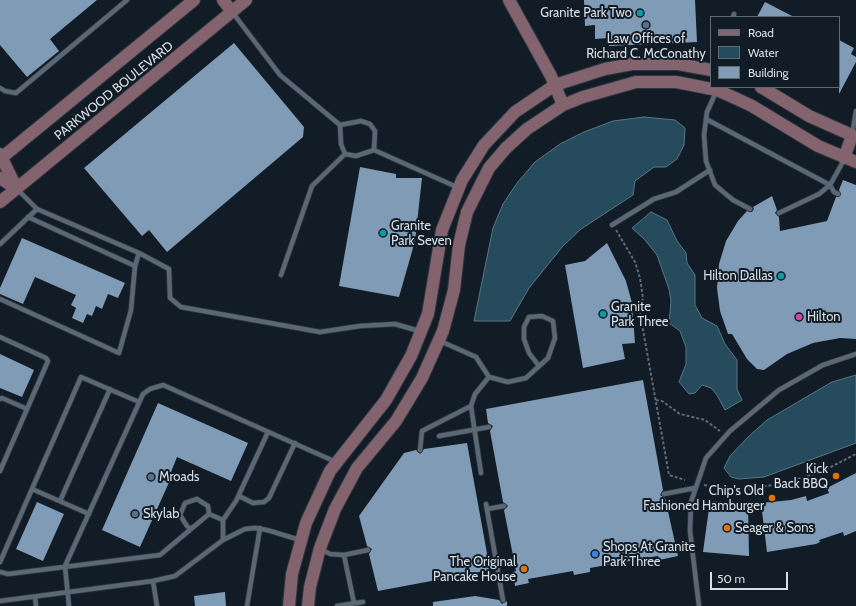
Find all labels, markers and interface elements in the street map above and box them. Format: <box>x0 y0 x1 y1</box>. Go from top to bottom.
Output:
place label: Granite Park Two <box>540 5 632 21</box>
marker: Granite Park Two <box>635 8 645 18</box>
legend <box>710 16 840 88</box>
marker: Law Offices of Richard C. McConathy <box>641 20 651 30</box>
text: Road <box>748 25 774 40</box>
place label: Law Offices of Richard C. McConathy <box>586 31 706 62</box>
street label: PARKWOOD BOULEVARD <box>51 38 177 144</box>
text: Water <box>748 45 778 60</box>
text: Building <box>748 65 789 80</box>
place label: Granite Park Seven <box>391 218 452 249</box>
marker: Granite Park Seven <box>378 228 388 238</box>
place label: Hilton Dallas <box>703 268 773 284</box>
marker: Hilton Dallas <box>776 271 786 281</box>
place label: Granite Park Three <box>611 299 668 330</box>
marker: Granite Park Three <box>598 309 608 319</box>
place label: Hilton <box>807 309 841 325</box>
marker: Hilton <box>794 312 804 322</box>
place label: Kick Back BBQ <box>774 461 828 492</box>
place label: Mroads <box>159 469 199 485</box>
marker: Kick Back BBQ <box>831 471 841 481</box>
marker: Mroads <box>146 472 156 482</box>
place label: Chip's Old Fashioned Hamburger <box>643 483 764 514</box>
marker: Chip's Old Fashioned Hamburger <box>767 493 777 503</box>
place label: Skylab <box>143 506 179 522</box>
marker: Skylab <box>130 509 140 519</box>
place label: Seager & Sons <box>735 520 814 536</box>
marker: Seager & Sons <box>722 523 732 533</box>
place label: Shops At Granite Park Three <box>603 539 695 570</box>
marker: Shops At Granite Park Three <box>590 549 600 559</box>
place label: The Original Pancake House <box>433 554 516 585</box>
marker: The Original Pancake House <box>519 564 529 574</box>
scale bar <box>712 564 790 590</box>
text: 50 m <box>717 571 745 586</box>

